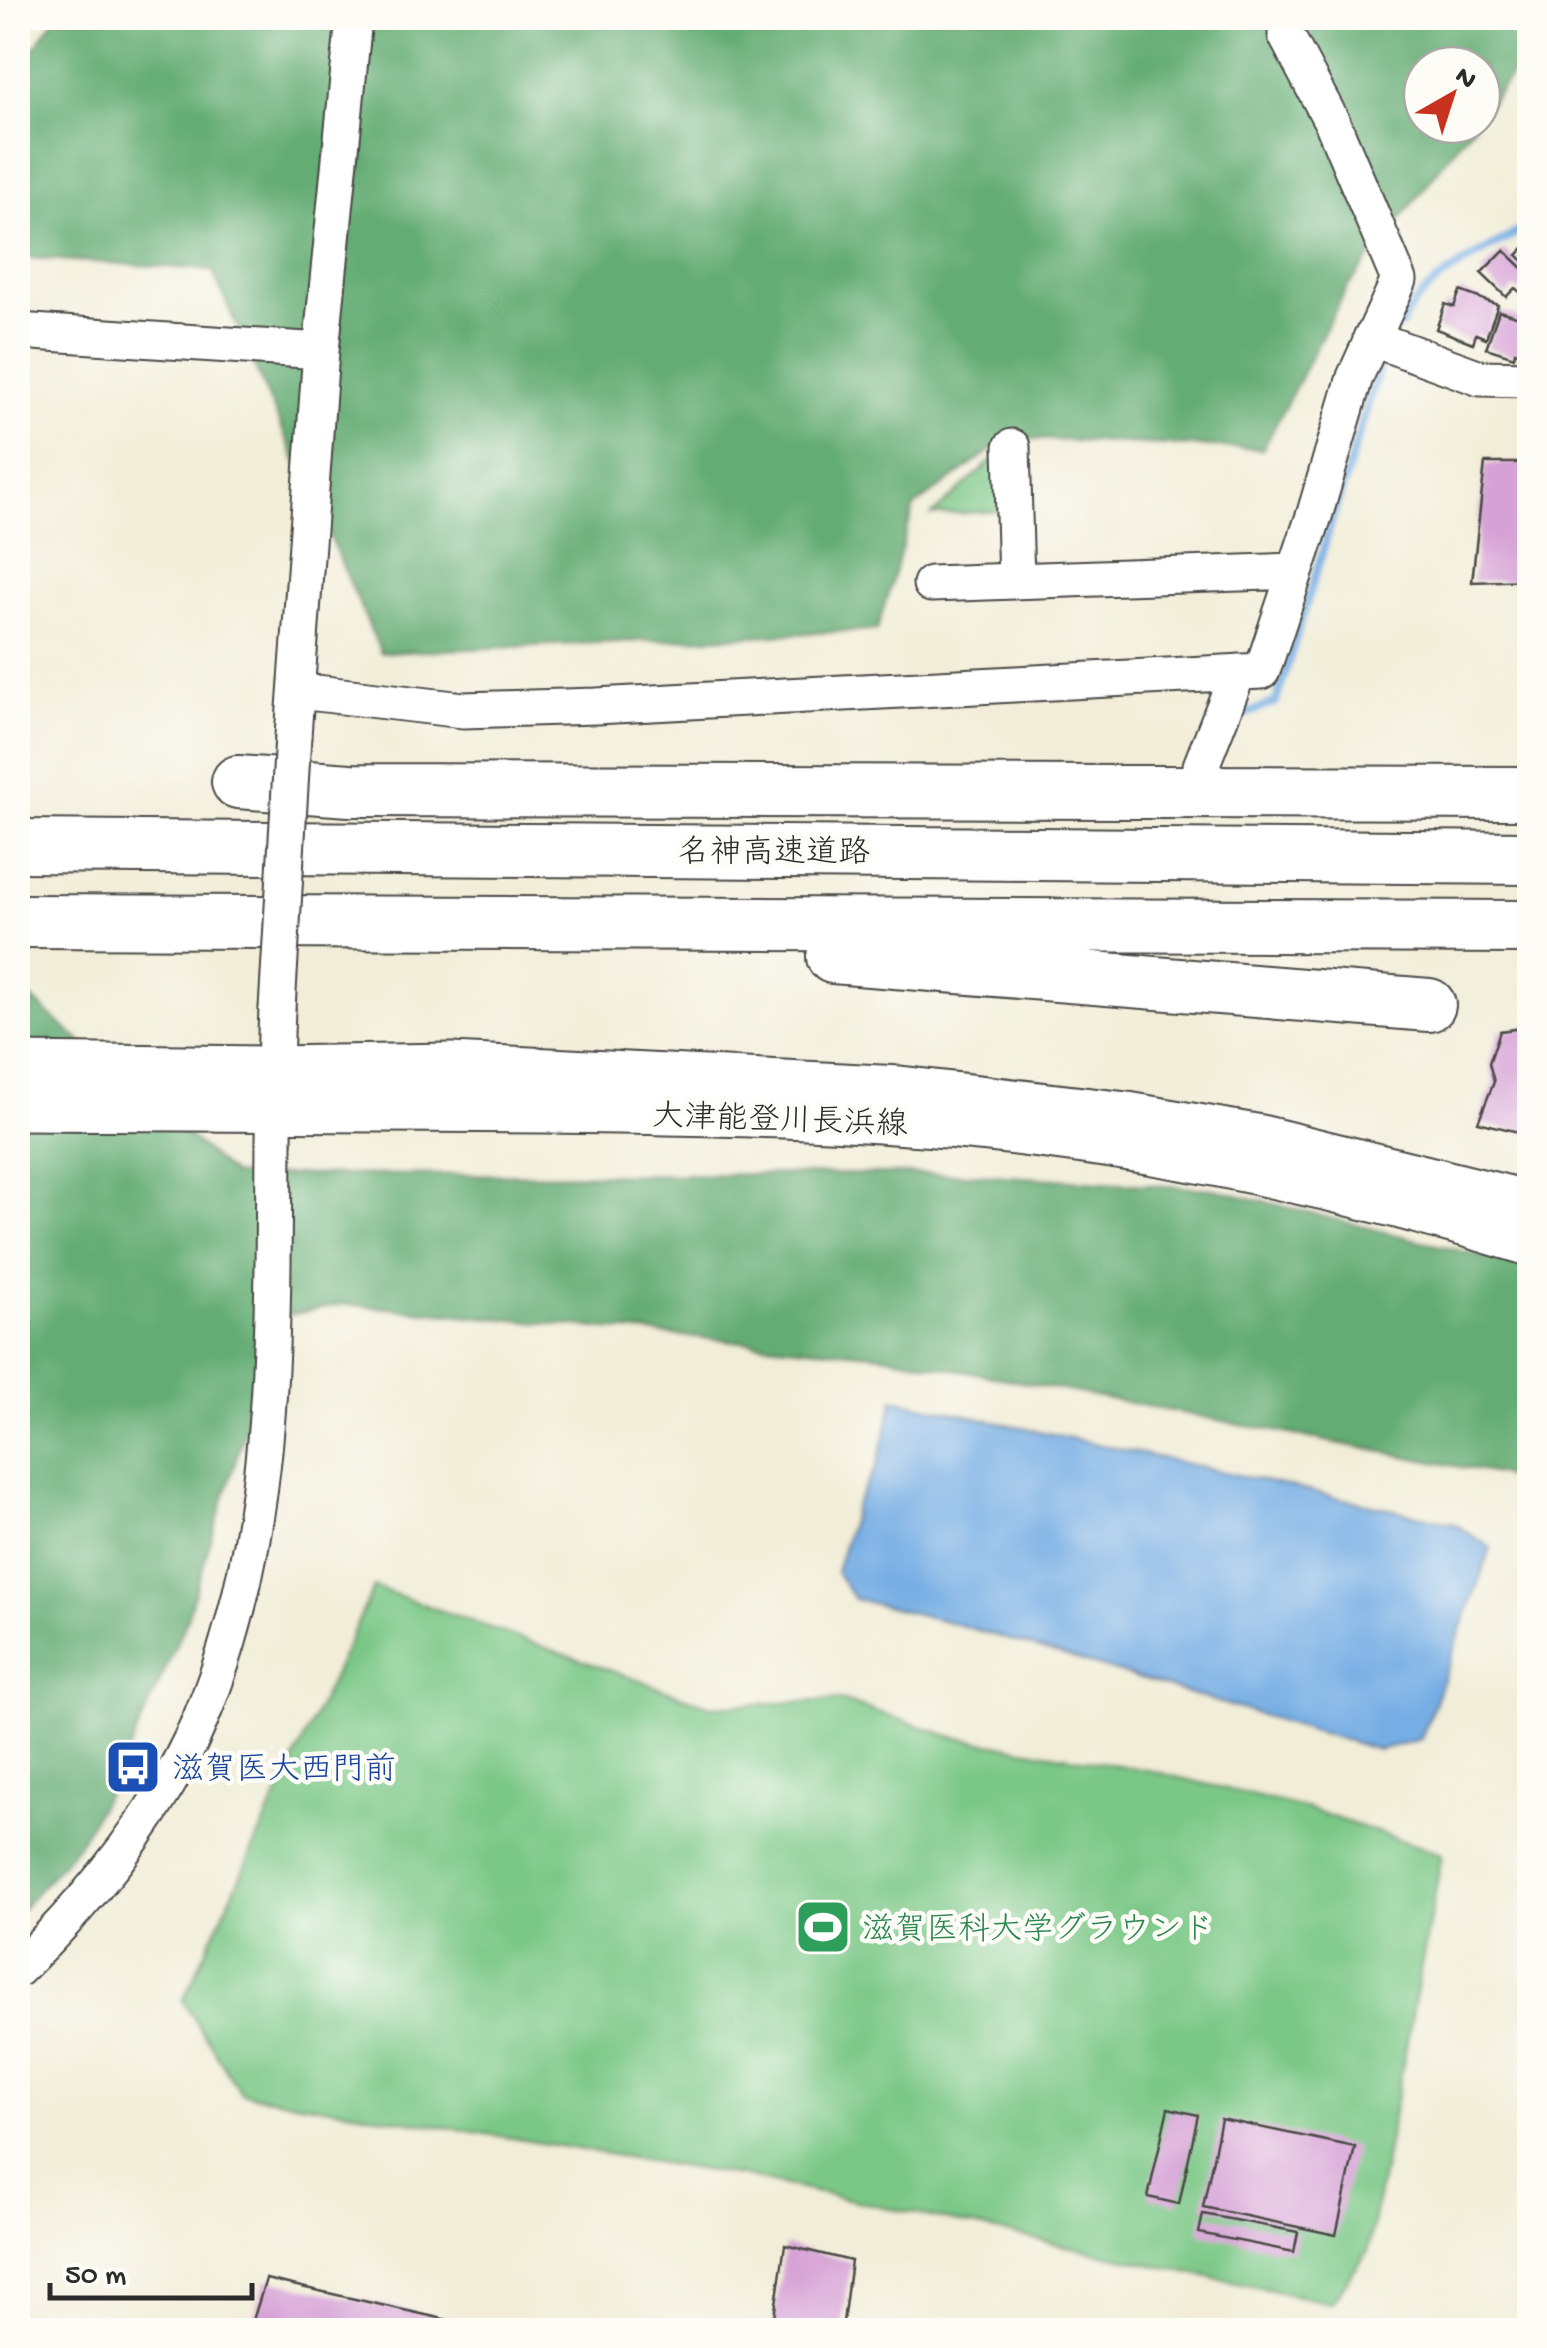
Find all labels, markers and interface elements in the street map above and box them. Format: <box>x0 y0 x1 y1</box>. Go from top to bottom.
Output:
north arrow <box>1402 45 1502 145</box>
text: N <box>1447 60 1482 98</box>
street label: 名神高速道路 <box>678 835 870 874</box>
street label: 大津能登川長浜線 <box>651 1099 908 1146</box>
bus stop icon: 滋賀医大西門前 <box>103 1737 163 1797</box>
place label: 滋賀医大西門前 <box>172 1752 396 1791</box>
sports icon: 滋賀医科大学グラウンド <box>793 1897 853 1957</box>
place label: 滋賀医科大学グラウンド <box>862 1912 1214 1951</box>
scale bar <box>50 2238 252 2300</box>
text: 50 m <box>65 2260 126 2295</box>

